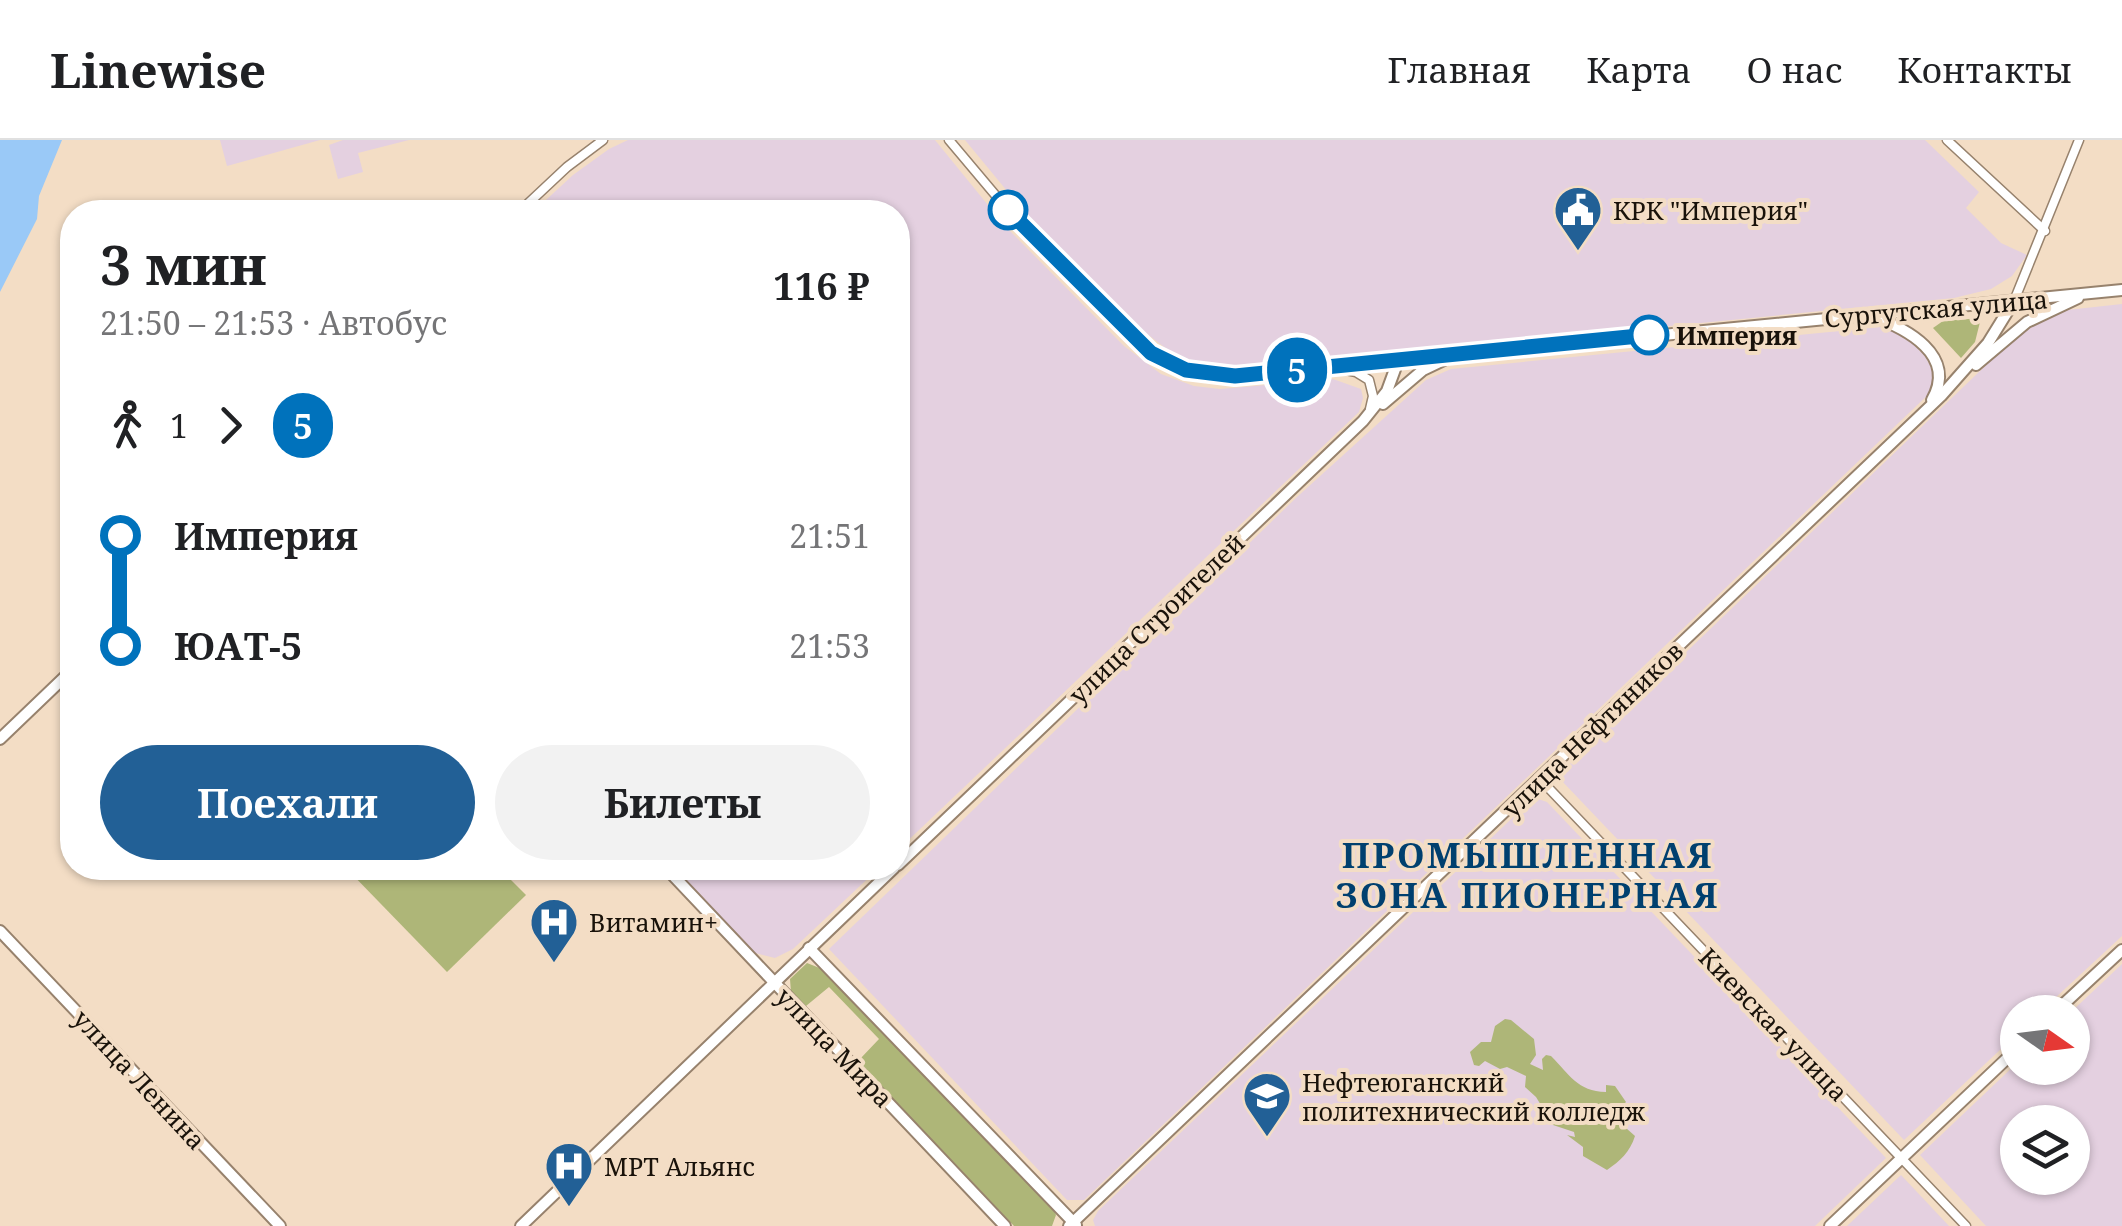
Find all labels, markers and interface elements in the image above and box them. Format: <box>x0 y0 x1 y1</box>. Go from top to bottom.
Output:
text: Linewise <box>50 37 266 102</box>
text: Главная <box>1387 46 1531 93</box>
text: Карта <box>1586 46 1692 93</box>
text: О нас <box>1747 46 1842 93</box>
text: Контакты <box>1897 46 2072 93</box>
public building icon: КРК "Империя" <box>1552 184 1604 252</box>
unlabelled marker <box>989 191 1027 229</box>
place label: КРК "Империя" <box>1613 193 1808 227</box>
text: 3 мин <box>100 226 267 301</box>
text: 116 ₽ <box>773 259 870 311</box>
street label: Сургутская улица <box>1823 281 2049 335</box>
text: 21:50 – 21:53 · Автобус <box>100 301 447 344</box>
marker: Империя <box>1630 316 1668 354</box>
place label: Империя <box>1676 318 1797 352</box>
line badge: 5 <box>1264 338 1330 402</box>
text: 5 <box>1287 347 1307 394</box>
icon: walk <box>100 398 155 453</box>
icon: forward <box>203 398 258 453</box>
text: 5 <box>293 402 313 449</box>
text: 1 <box>170 404 188 447</box>
text: Империя <box>174 509 358 561</box>
text: 21:51 <box>789 514 870 557</box>
street label: улица Строителей <box>1061 525 1251 711</box>
text: ЮАТ-5 <box>174 619 302 671</box>
text: 21:53 <box>789 624 870 667</box>
street label: улица Нефтяников <box>1494 634 1690 824</box>
button: Поехали <box>100 745 475 860</box>
button: Билеты <box>495 745 870 860</box>
district label: ПРОМЫШЛЕННАЯ ЗОНА ПИОНЕРНАЯ <box>1336 831 1720 918</box>
hospital icon: Витамин+ <box>528 896 580 964</box>
place label: Витамин+ <box>589 905 718 939</box>
street label: Киевская улица <box>1692 940 1856 1108</box>
street label: улица Мира <box>769 980 901 1114</box>
north arrow <box>2000 995 2090 1085</box>
map controls <box>2000 995 2090 1195</box>
street label: улица Ленина <box>66 1002 214 1156</box>
place label: Нефтеюганский политехнический колледж <box>1302 1065 1645 1128</box>
school or university icon: Нефтеюганский политехнический колледж <box>1241 1070 1293 1138</box>
button: layers <box>2000 1105 2090 1195</box>
hospital icon: МРТ Альянс <box>543 1140 595 1208</box>
place label: МРТ Альянс <box>604 1149 755 1183</box>

